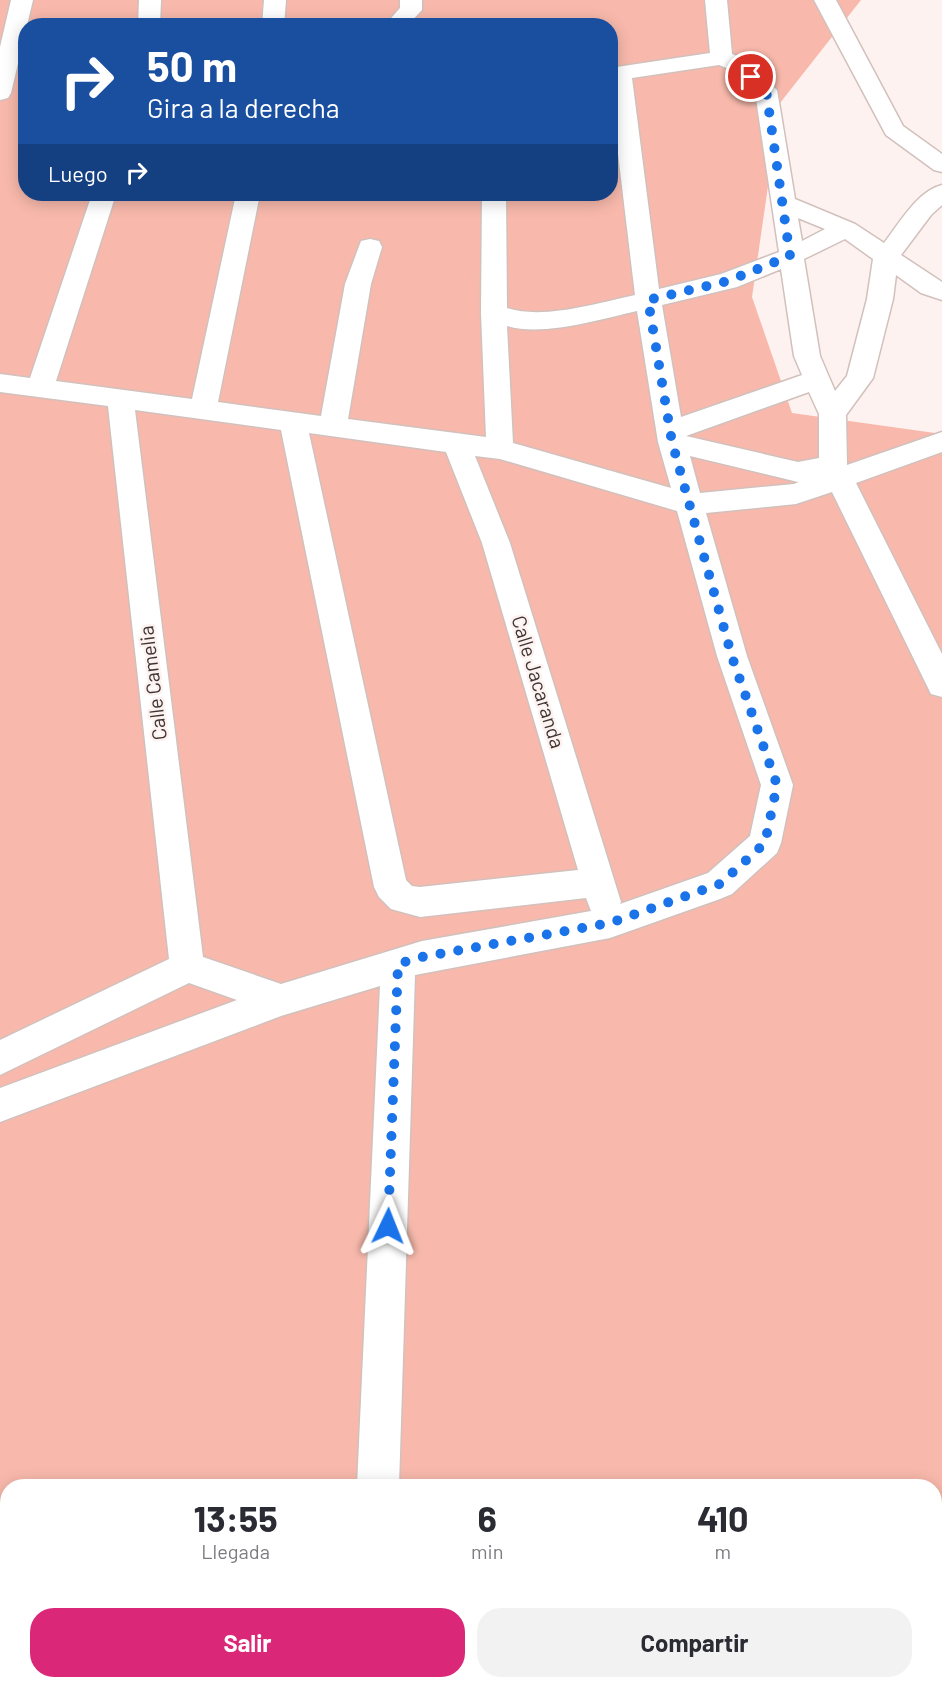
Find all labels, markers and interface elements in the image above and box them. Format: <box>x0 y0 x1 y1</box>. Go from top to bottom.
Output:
text: 50 m <box>147 40 237 90</box>
icon: right <box>48 42 126 120</box>
pin <box>725 51 776 102</box>
icon: arrive <box>734 60 767 93</box>
text: Gira a la derecha <box>147 91 340 123</box>
icon: right <box>120 156 153 189</box>
text: Luego <box>48 160 108 186</box>
street label: Calle Jacaranda <box>507 612 571 751</box>
street label: Calle Camelia <box>133 624 171 742</box>
position arrow <box>356 1194 420 1258</box>
text: 13:55 <box>193 1496 278 1539</box>
text: 6 <box>478 1496 497 1539</box>
text: 410 <box>697 1496 749 1539</box>
text: Llegada <box>201 1539 270 1563</box>
text: min <box>471 1539 503 1563</box>
text: m <box>714 1539 731 1563</box>
button: Salir <box>30 1608 465 1677</box>
button: Compartir <box>477 1608 912 1677</box>

